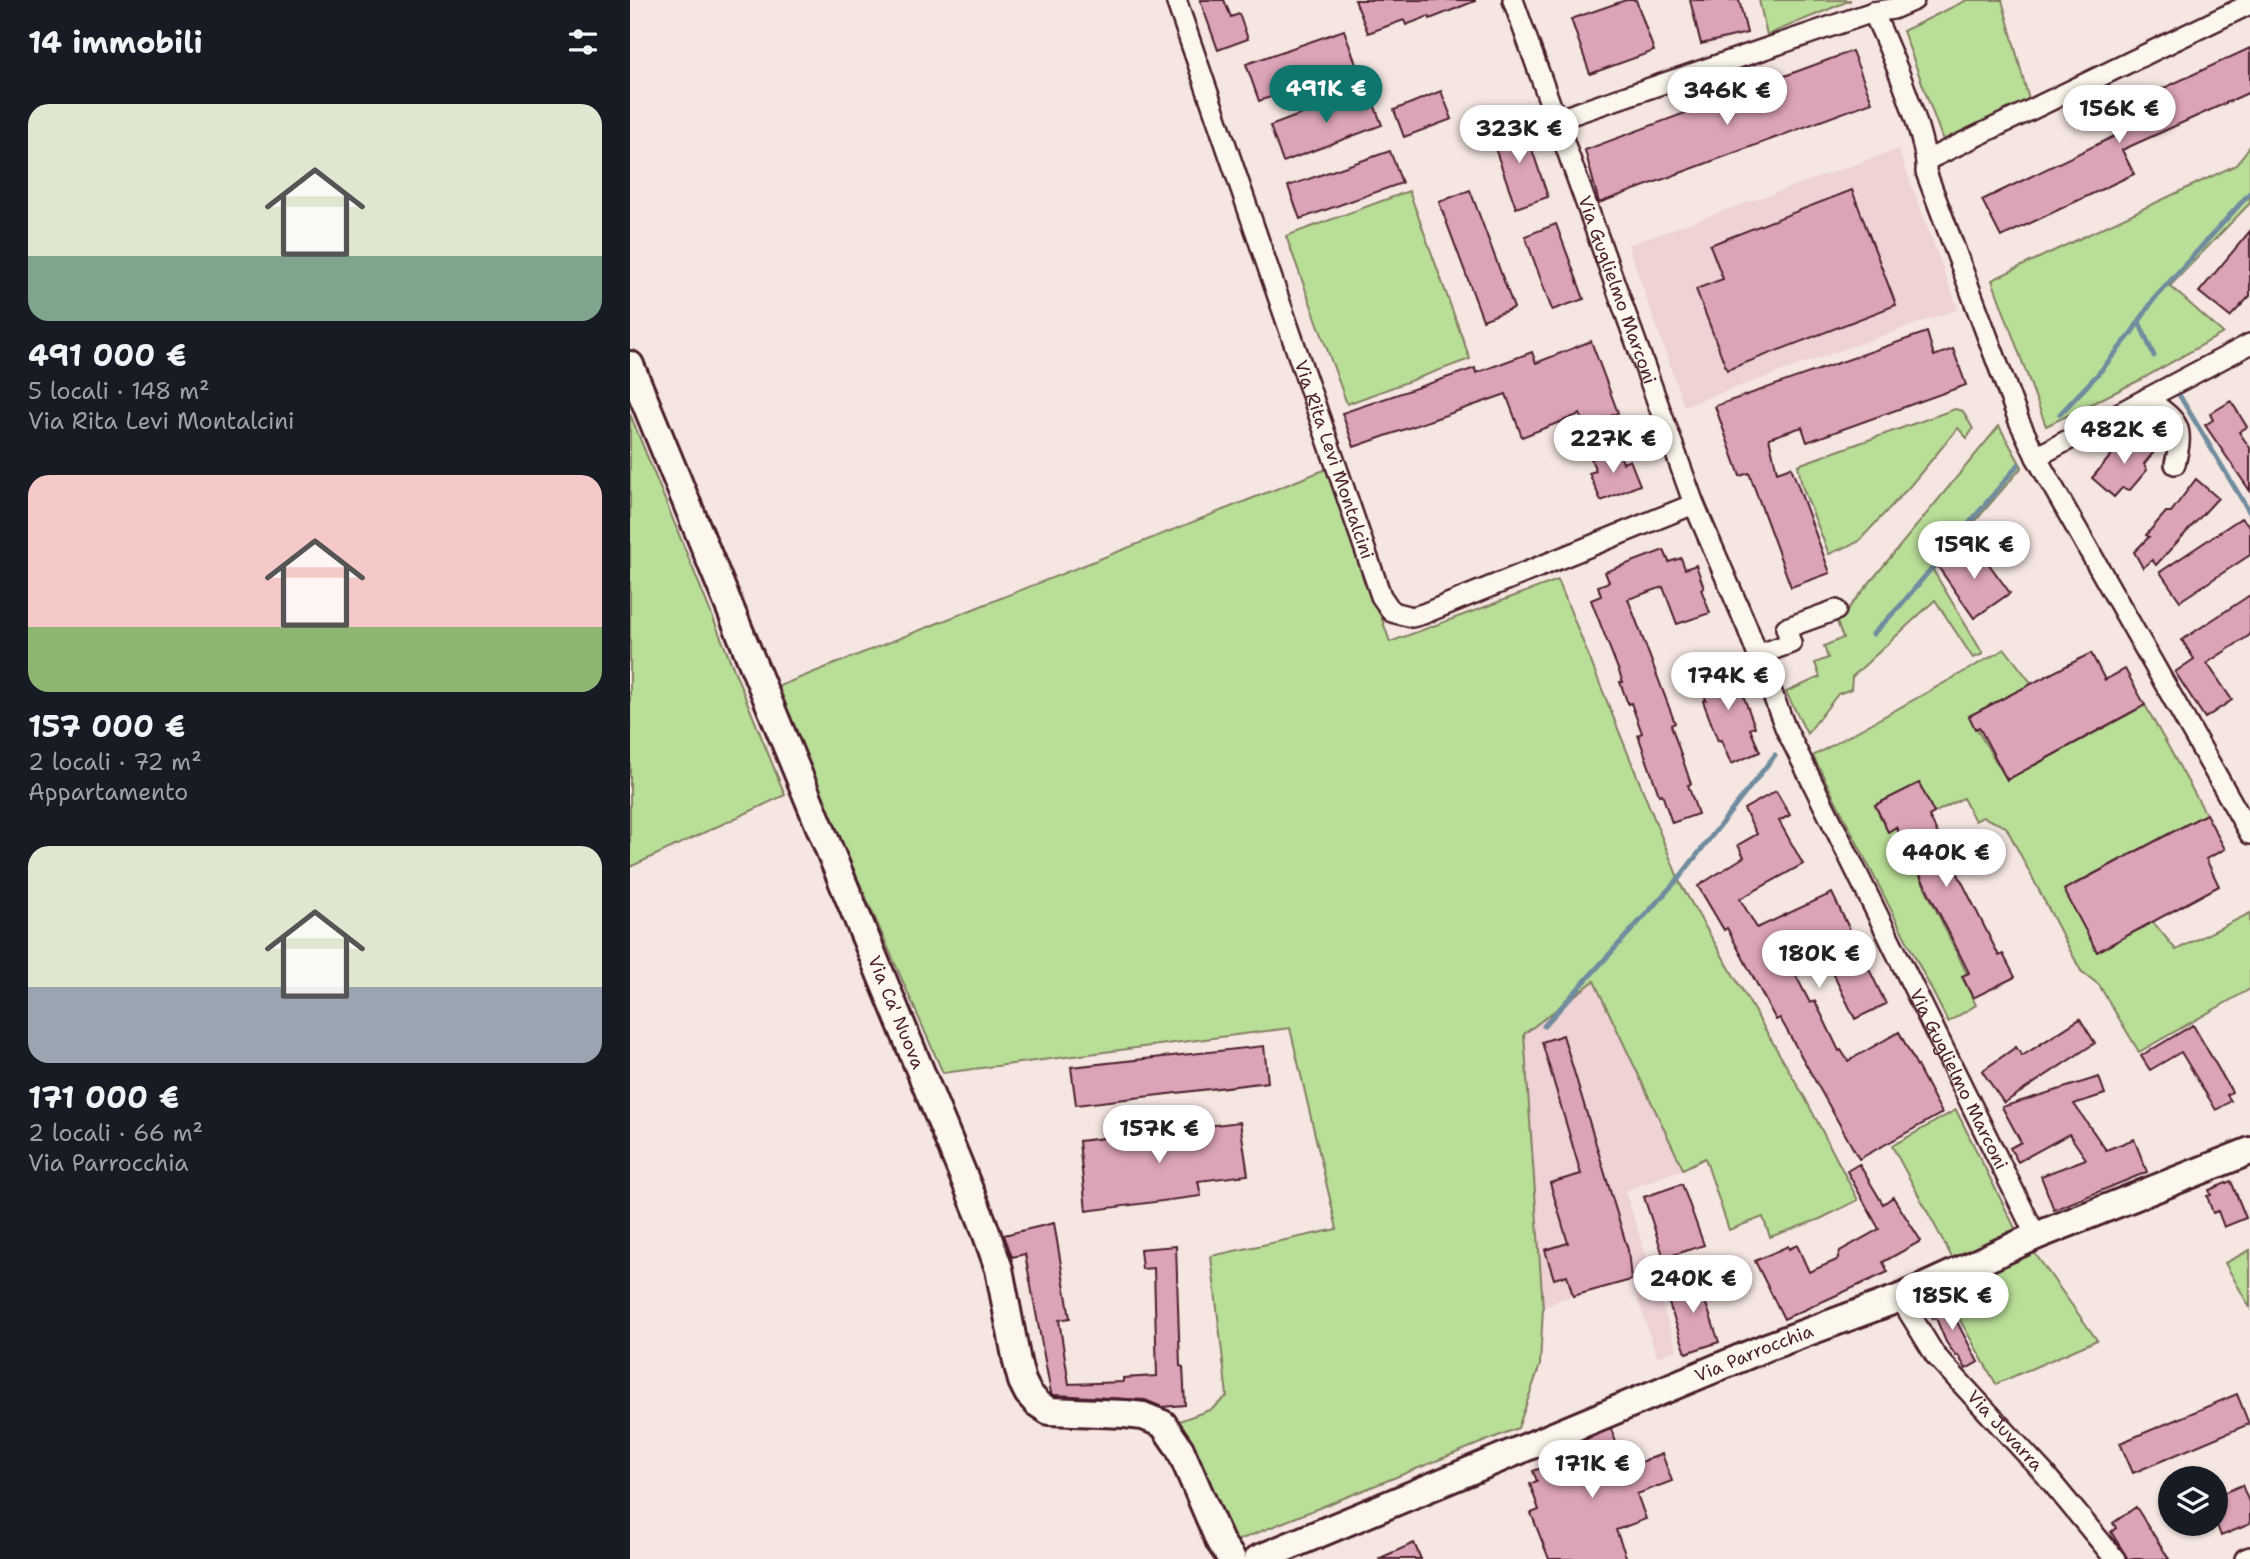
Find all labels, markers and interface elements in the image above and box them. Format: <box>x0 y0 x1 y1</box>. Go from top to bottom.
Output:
text: 14 immobili <box>28 22 203 63</box>
icon: filters <box>564 23 602 61</box>
pin: 491K € <box>1269 66 1383 125</box>
pin: 346K € <box>1670 68 1784 127</box>
text: 491K € <box>1285 73 1367 103</box>
text: 346K € <box>1683 75 1771 105</box>
pin: 156K € <box>2062 86 2176 145</box>
text: 156K € <box>2079 93 2159 123</box>
pin: 323K € <box>1462 106 1576 165</box>
text: 323K € <box>1476 113 1562 143</box>
icon: home <box>252 149 378 275</box>
street label: Via Guglielmo Marconi <box>1572 192 1662 387</box>
text: 491 000 € <box>28 335 187 376</box>
street label: Via Rita Levi Montalcini <box>1289 357 1379 562</box>
text: 5 locali · 148 m² <box>28 376 210 406</box>
text: Via Rita Levi Montalcini <box>28 406 295 436</box>
pin: 482K € <box>2067 406 2181 466</box>
text: 482K € <box>2080 414 2168 444</box>
pin: 227K € <box>1556 416 1670 475</box>
text: 227K € <box>1570 423 1656 453</box>
icon: home <box>252 520 378 646</box>
pin: 159K € <box>1917 522 2031 581</box>
text: 159K € <box>1934 529 2014 559</box>
pin: 174K € <box>1671 652 1785 712</box>
text: 174K € <box>1687 660 1769 690</box>
text: 157 000 € <box>28 706 185 747</box>
text: 2 locali · 72 m² <box>28 747 202 777</box>
text: Appartamento <box>28 777 188 807</box>
pin: 440K € <box>1889 830 2003 889</box>
text: 440K € <box>1902 837 1990 867</box>
icon: home <box>252 891 378 1017</box>
pin: 180K € <box>1762 930 1876 990</box>
text: 180K € <box>1778 938 1860 968</box>
street label: Via Ca' Nuova <box>862 952 930 1073</box>
street label: Via Guglielmo Marconi <box>1904 985 2013 1173</box>
text: 171 000 € <box>28 1077 179 1118</box>
pin: 157K € <box>1102 1106 1216 1165</box>
text: 157K € <box>1119 1113 1199 1143</box>
text: 2 locali · 66 m² <box>28 1118 203 1148</box>
text: Via Parrocchia <box>28 1148 189 1178</box>
pin: 240K € <box>1636 1256 1750 1315</box>
text: 240K € <box>1649 1263 1737 1293</box>
pin: 185K € <box>1895 1272 2009 1332</box>
text: 185K € <box>1912 1280 1992 1310</box>
street label: Via Parrocchia <box>1691 1319 1817 1388</box>
street label: Via Juvarra <box>1961 1385 2048 1476</box>
pin: 171K € <box>1535 1440 1649 1500</box>
text: 171K € <box>1554 1448 1630 1478</box>
map controls <box>2158 1466 2228 1536</box>
button: layers <box>2158 1466 2228 1536</box>

